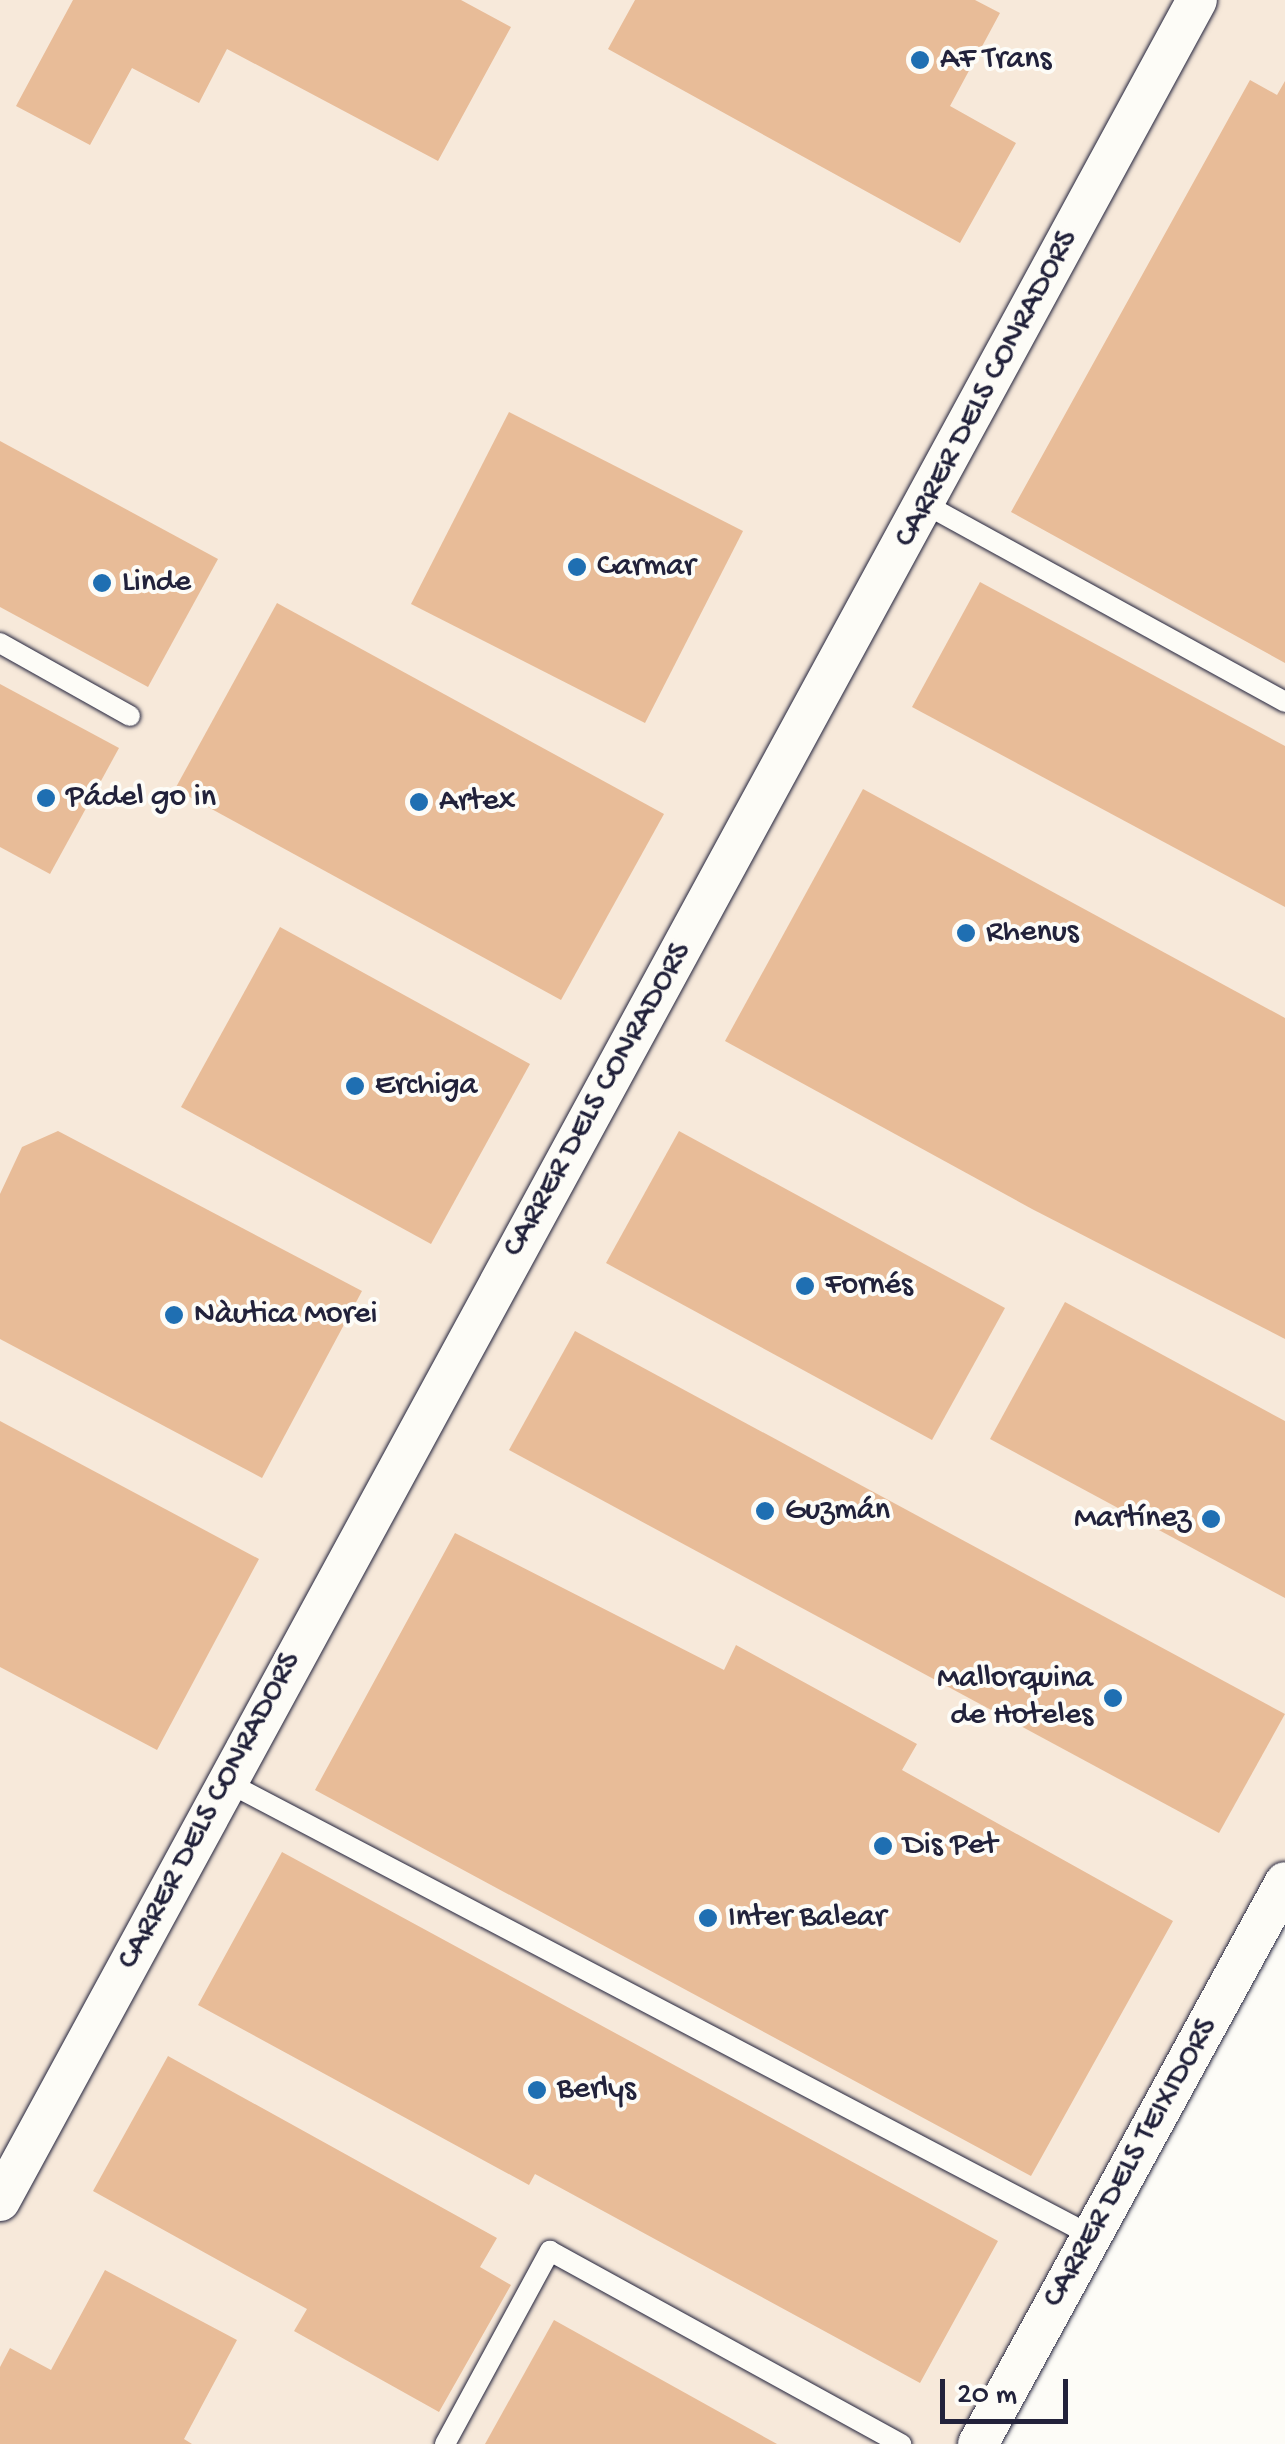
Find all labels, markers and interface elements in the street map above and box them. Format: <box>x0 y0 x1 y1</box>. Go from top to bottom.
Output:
place label: AF Trans <box>940 41 1051 79</box>
marker: AF Trans <box>909 49 931 71</box>
street label: CARRER DELS CONRADORS <box>887 224 1087 554</box>
place label: Carmar <box>597 548 695 586</box>
marker: Carmar <box>566 556 588 578</box>
place label: Linde <box>122 564 191 602</box>
marker: Linde <box>91 572 113 594</box>
place label: Pádel go in <box>66 779 216 817</box>
place label: Artex <box>439 783 516 821</box>
marker: Pádel go in <box>35 787 57 809</box>
marker: Artex <box>408 791 430 813</box>
place label: Rhenus <box>986 914 1078 952</box>
marker: Rhenus <box>955 922 977 944</box>
street label: CARRER DELS CONRADORS <box>495 936 701 1264</box>
place label: Erchiga <box>375 1067 477 1105</box>
marker: Erchiga <box>344 1075 366 1097</box>
place label: Fornés <box>825 1267 913 1305</box>
marker: Fornés <box>794 1275 816 1297</box>
place label: Nàutica Morei <box>194 1296 377 1334</box>
marker: Nàutica Morei <box>163 1304 185 1326</box>
place label: Guzmán <box>785 1492 890 1530</box>
marker: Guzmán <box>754 1500 776 1522</box>
place label: Martínez <box>1074 1500 1191 1538</box>
marker: Martínez <box>1200 1508 1222 1530</box>
street label: CARRER DELS CONRADORS <box>110 1646 310 1976</box>
place label: Mallorquina de Hoteles <box>937 1661 1093 1736</box>
marker: Mallorquina de Hoteles <box>1102 1687 1124 1709</box>
place label: Dis Pet <box>903 1827 997 1865</box>
marker: Dis Pet <box>872 1835 894 1857</box>
place label: Inter Balear <box>728 1899 886 1937</box>
marker: Inter Balear <box>697 1907 719 1929</box>
street label: CARRER DELS TEIXIDORS <box>1035 2011 1227 2315</box>
place label: Berlys <box>557 2071 636 2109</box>
marker: Berlys <box>526 2079 548 2101</box>
scale bar <box>945 2359 1072 2421</box>
text: 20 m <box>957 2379 1017 2414</box>

